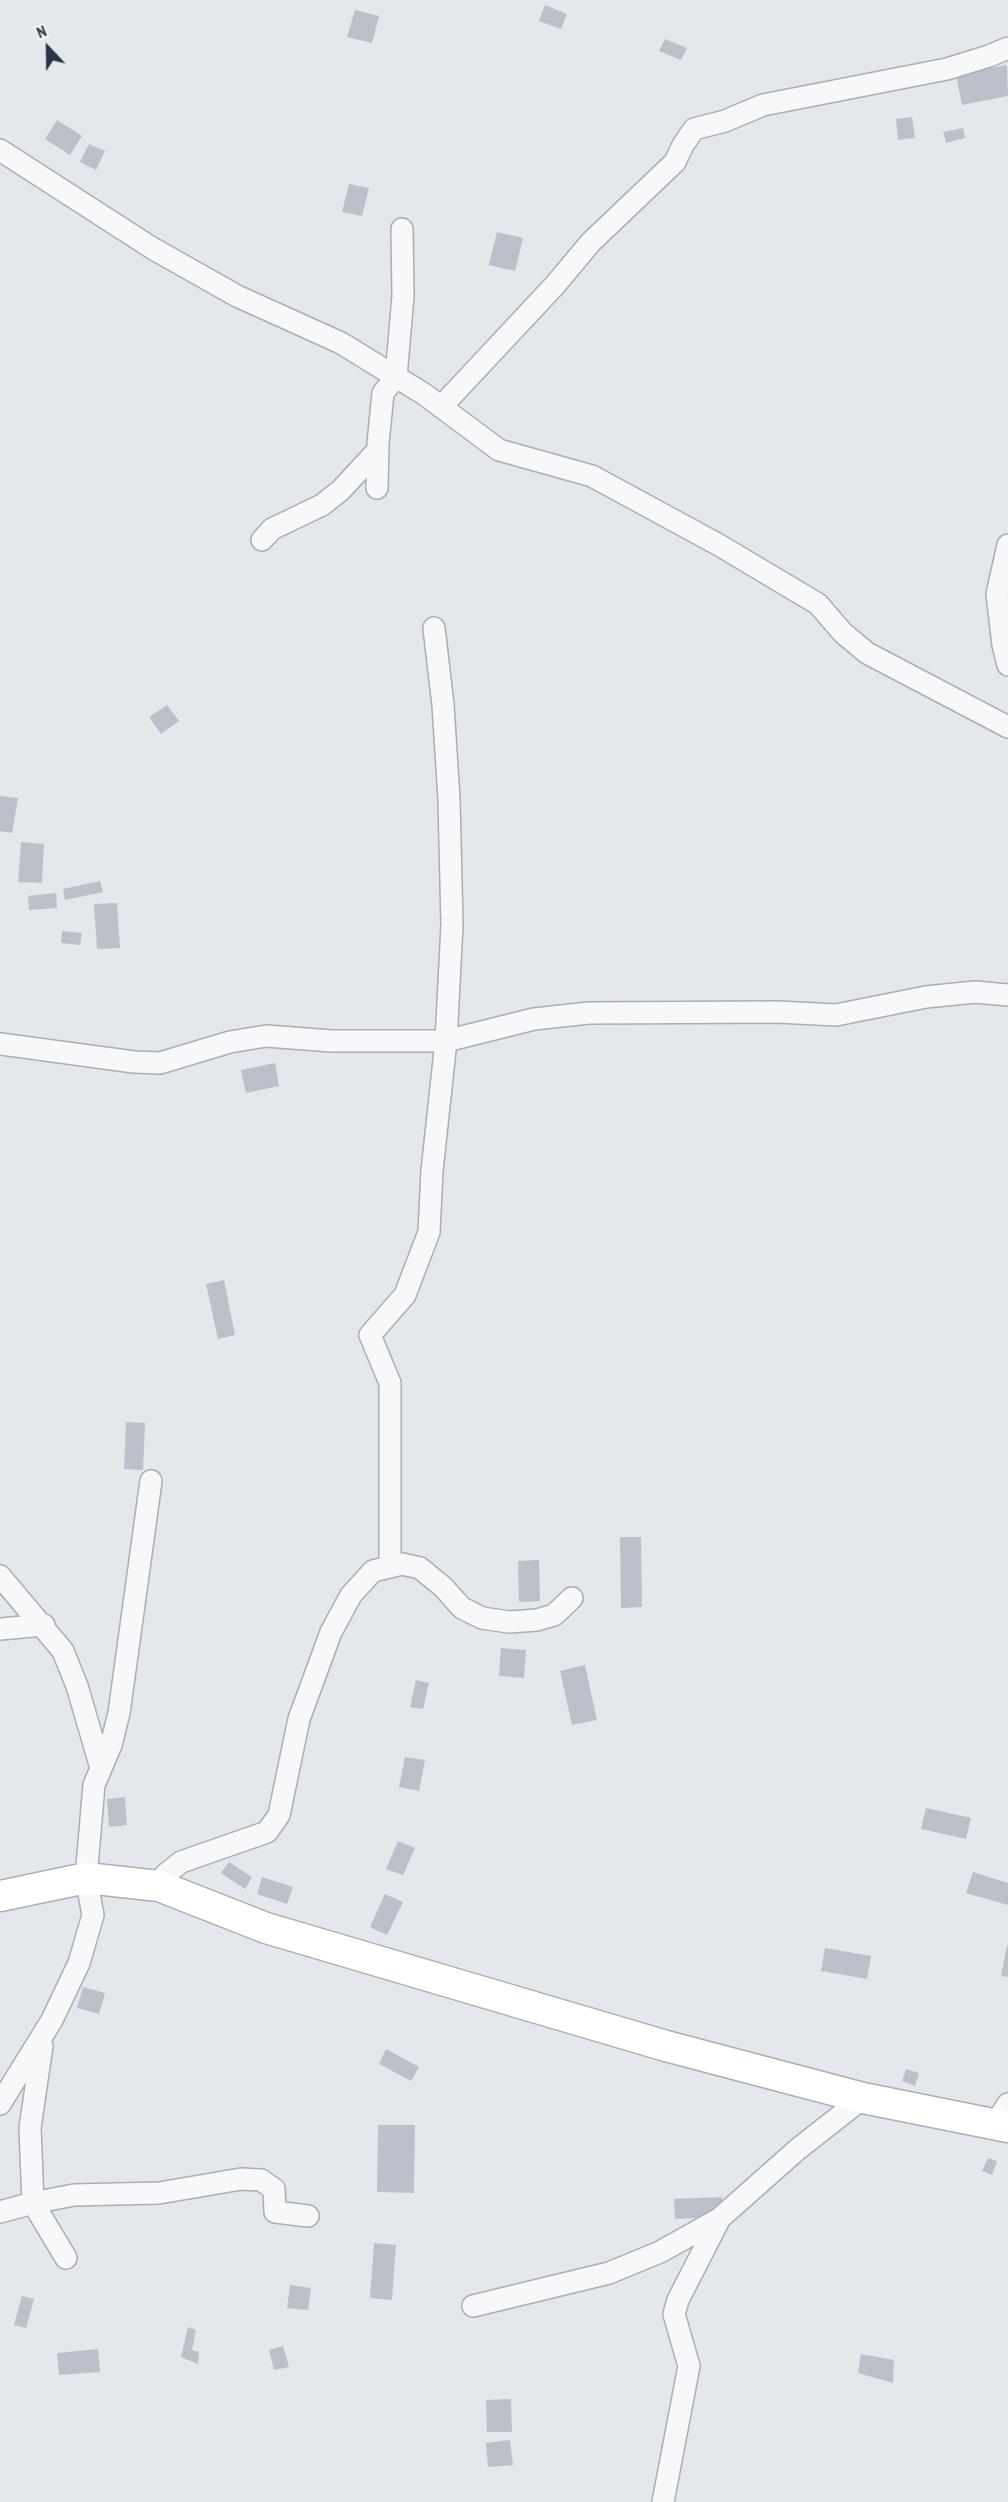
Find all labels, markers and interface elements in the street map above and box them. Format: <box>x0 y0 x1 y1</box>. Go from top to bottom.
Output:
north arrow <box>18 18 78 78</box>
text: N <box>33 20 49 42</box>

